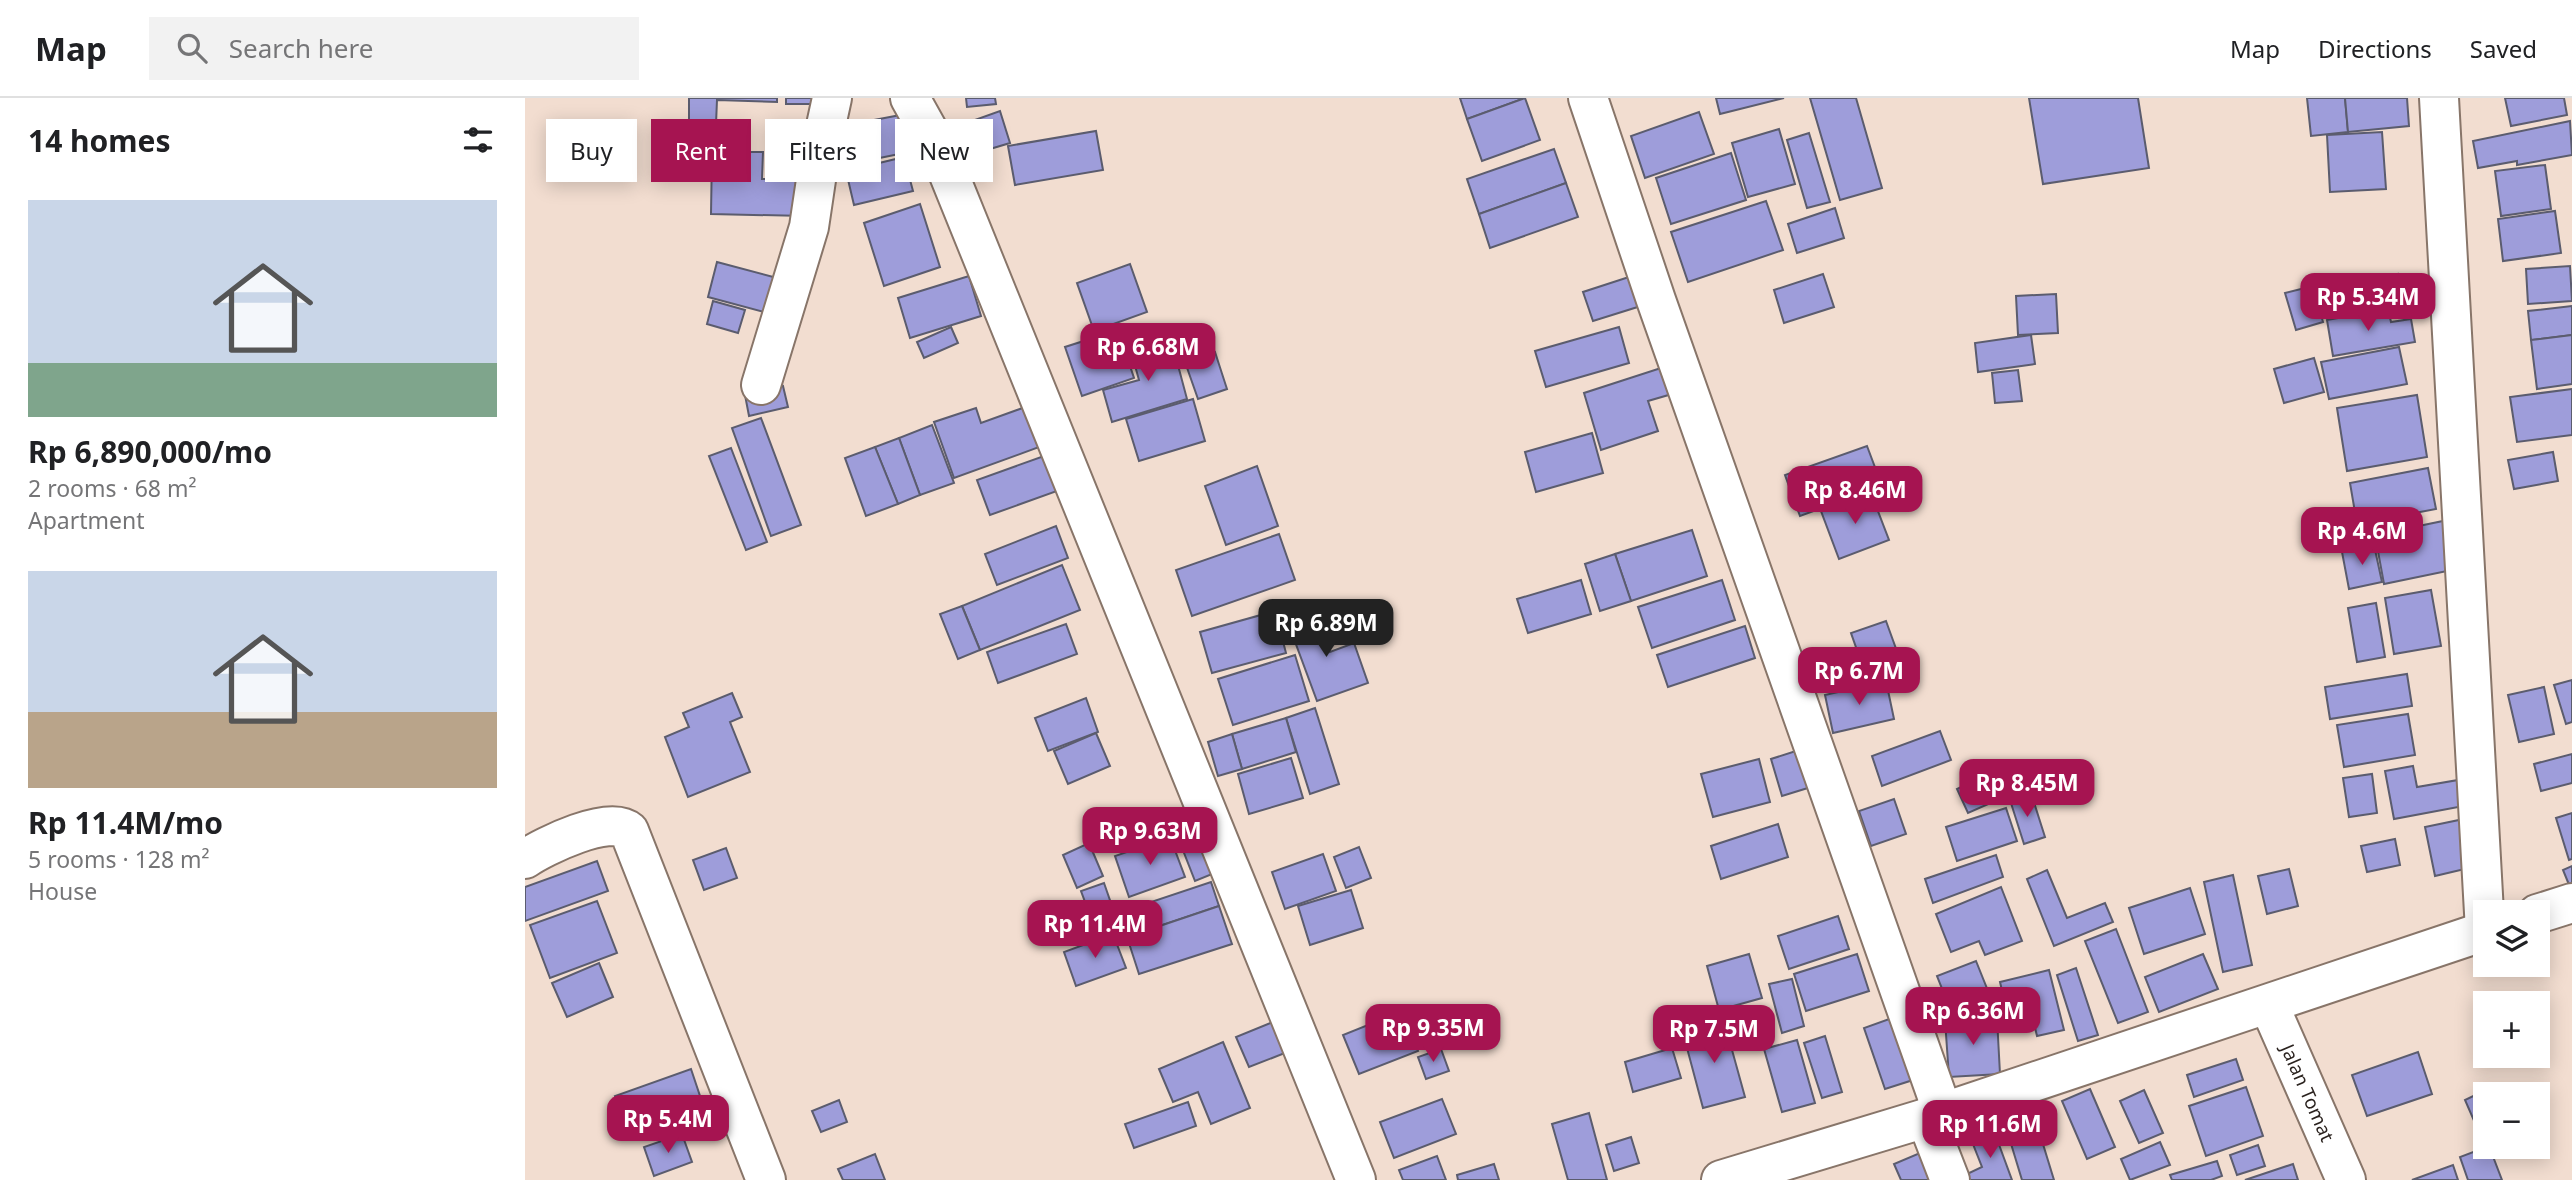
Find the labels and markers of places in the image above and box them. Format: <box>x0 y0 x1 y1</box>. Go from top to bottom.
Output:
pin: Rp 5.34M <box>2296 274 2440 333</box>
pin: Rp 6.68M <box>1076 324 1220 383</box>
pin: Rp 8.46M <box>1783 466 1927 526</box>
pin: Rp 4.6M <box>2297 508 2427 567</box>
pin: Rp 6.89M <box>1254 600 1398 659</box>
pin: Rp 6.7M <box>1794 648 1924 707</box>
pin: Rp 8.45M <box>1955 760 2099 819</box>
pin: Rp 9.63M <box>1078 808 1222 867</box>
pin: Rp 11.4M <box>1023 900 1167 960</box>
pin: Rp 6.36M <box>1901 988 2045 1047</box>
pin: Rp 9.35M <box>1361 1004 1505 1064</box>
pin: Rp 7.5M <box>1649 1006 1779 1065</box>
pin: Rp 5.4M <box>603 1096 733 1155</box>
pin: Rp 11.6M <box>1918 1100 2062 1160</box>

